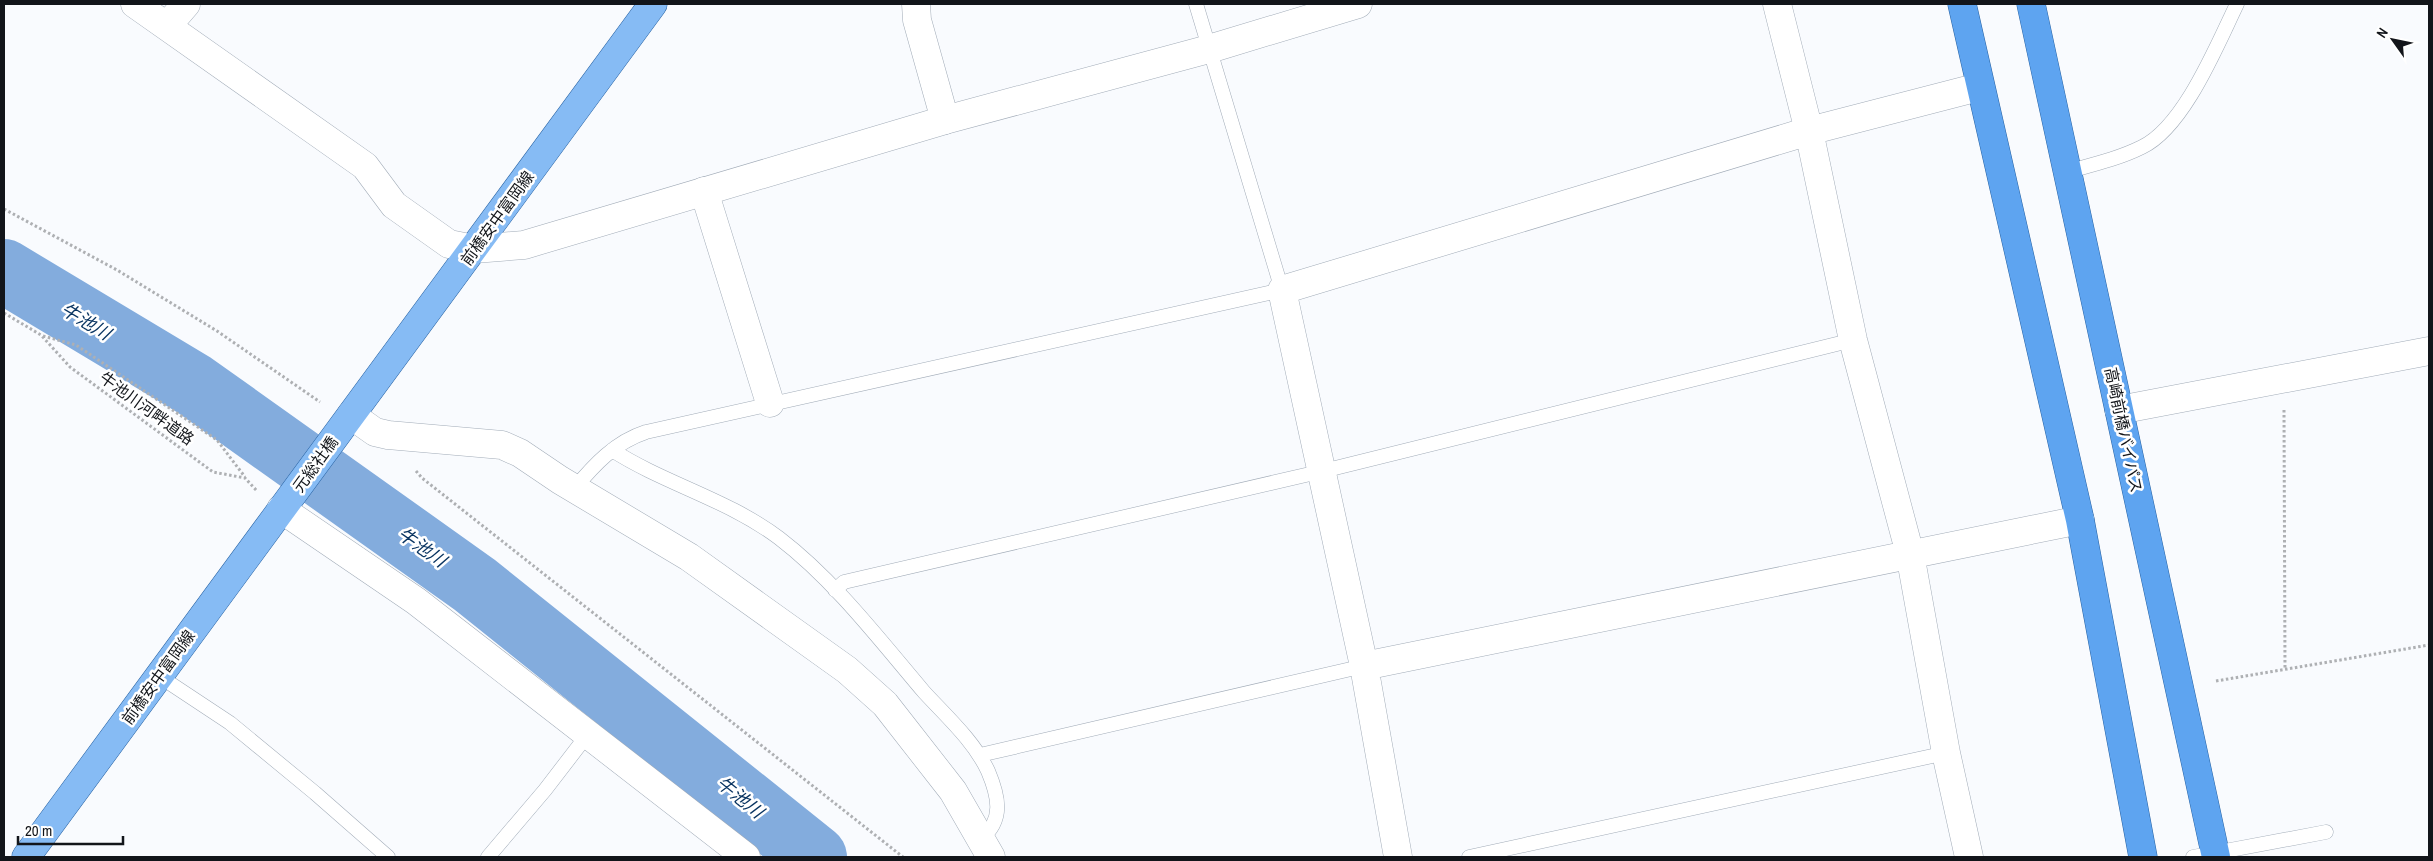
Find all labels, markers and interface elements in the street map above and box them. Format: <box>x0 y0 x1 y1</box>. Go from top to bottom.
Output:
north arrow <box>2368 15 2418 65</box>
text: N <box>2372 25 2392 41</box>
street label: 前橋安中富岡線 <box>455 166 539 270</box>
water label: 牛池川 <box>56 296 117 347</box>
street label: 高崎前橋バイパス <box>2100 365 2148 495</box>
street label: 牛池川河畔道路 <box>95 366 199 450</box>
street label: 元総社橋 <box>287 432 343 496</box>
water label: 牛池川 <box>393 521 453 574</box>
street label: 前橋安中富岡線 <box>116 625 200 729</box>
water label: 牛池川 <box>711 770 770 825</box>
scale bar <box>18 814 122 846</box>
text: 20 m <box>25 820 52 841</box>

